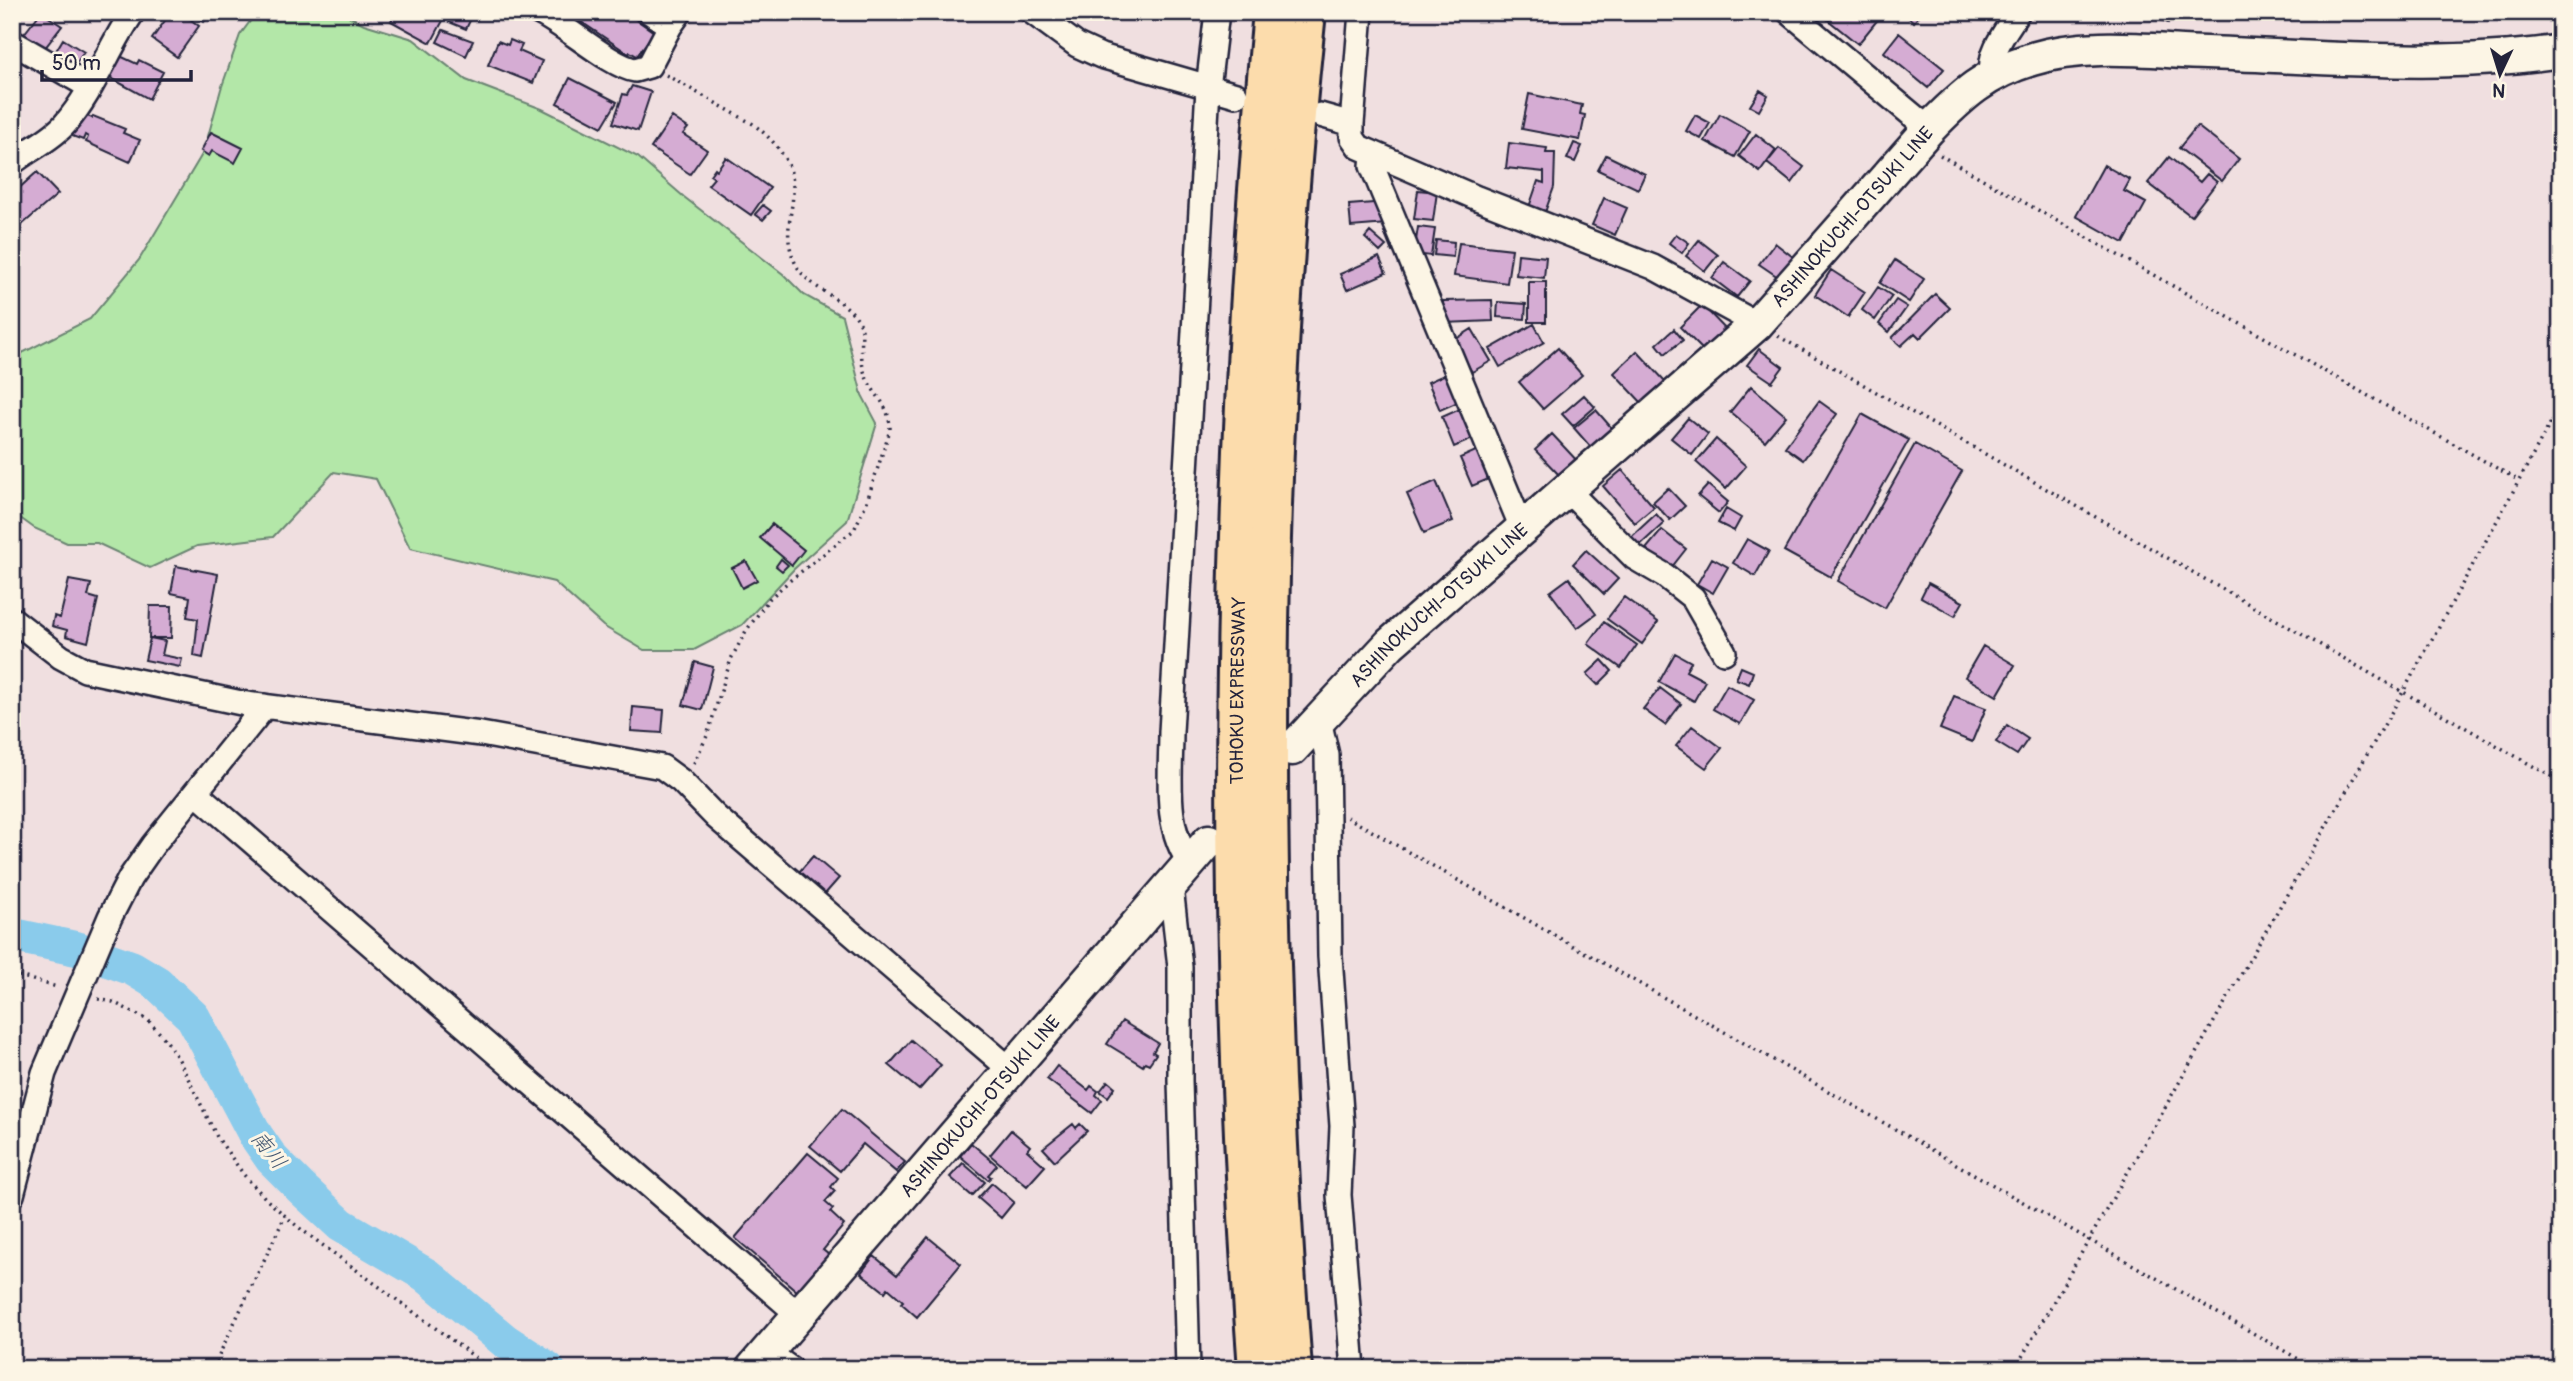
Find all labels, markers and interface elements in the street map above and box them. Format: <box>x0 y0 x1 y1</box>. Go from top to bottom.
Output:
scale bar <box>42 38 191 82</box>
north arrow <box>2464 38 2534 108</box>
text: 50 m <box>52 50 101 77</box>
text: N <box>2491 78 2506 102</box>
street label: ASHINOKUCHI-OTSUKI LINE <box>1767 122 1939 312</box>
street label: ASHINOKUCHI-OTSUKI LINE <box>1345 518 1533 692</box>
street label: TOHOKU EXPRESSWAY <box>1225 596 1251 784</box>
street label: ASHINOKUCHI-OTSUKI LINE <box>895 1010 1066 1203</box>
water label: 南川 <box>245 1125 292 1175</box>

